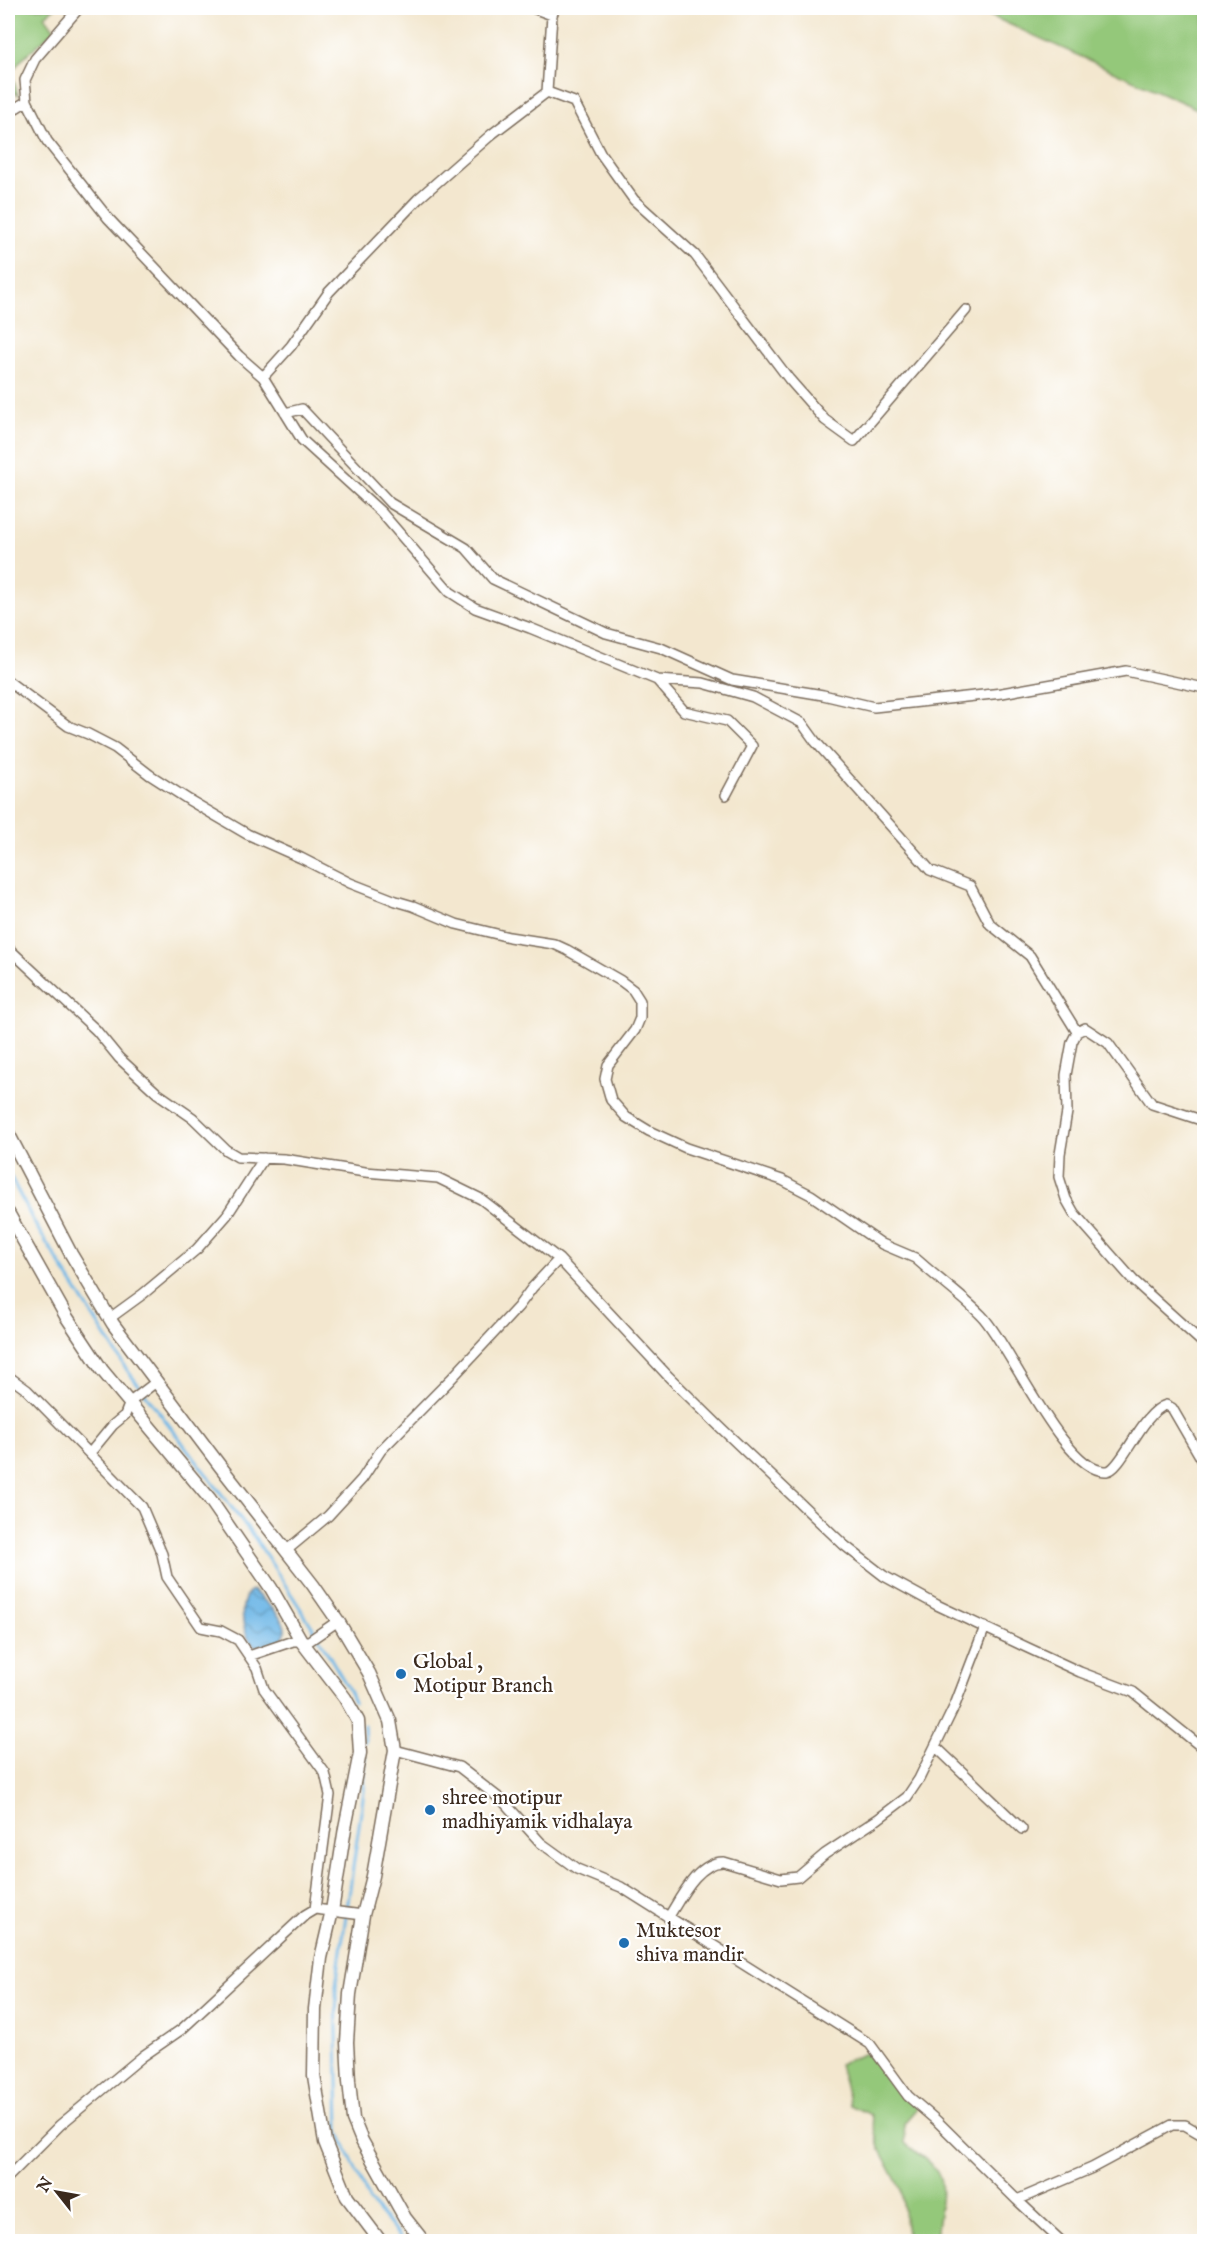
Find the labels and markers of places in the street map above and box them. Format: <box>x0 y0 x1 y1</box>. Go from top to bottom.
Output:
place label: Global , Motipur Branch <box>413 1649 553 1700</box>
marker: Global , Motipur Branch <box>394 1667 408 1681</box>
place label: shree motipur madhiyamik vidhalaya <box>442 1785 633 1836</box>
marker: shree motipur madhiyamik vidhalaya <box>423 1803 437 1817</box>
place label: Muktesor shiva mandir <box>636 1918 744 1969</box>
marker: Muktesor shiva mandir <box>617 1936 631 1950</box>

